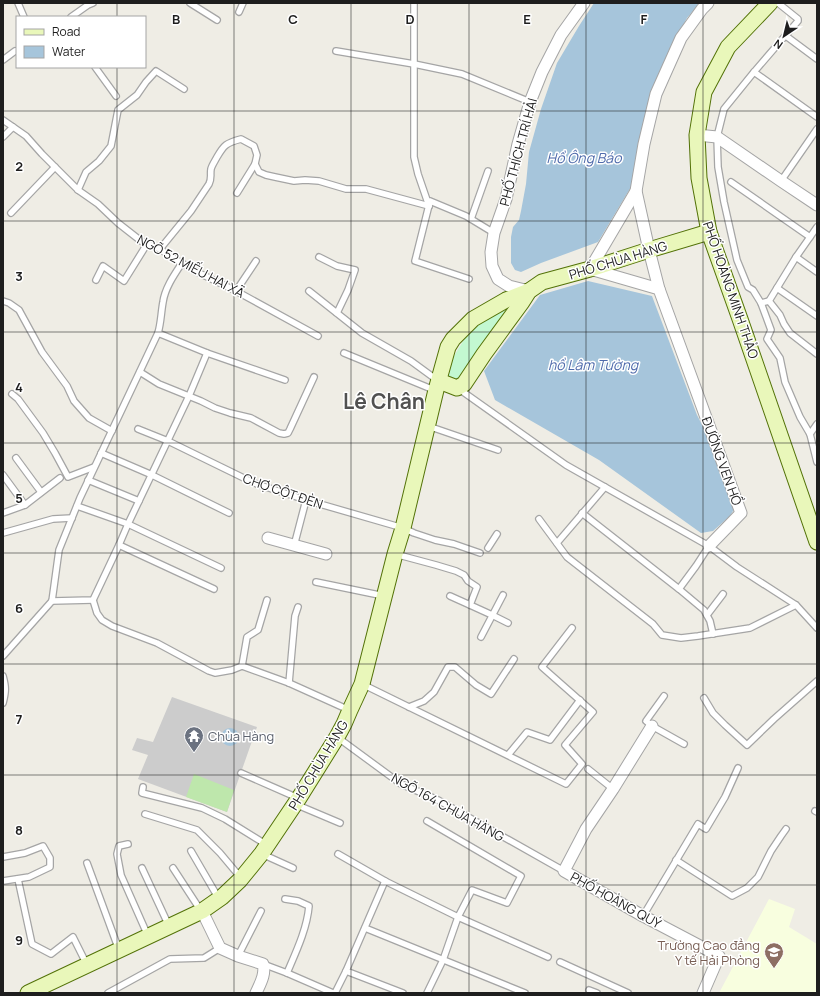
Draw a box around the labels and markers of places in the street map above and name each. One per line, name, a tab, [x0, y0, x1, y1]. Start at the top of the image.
temple icon: Chùa Hàng	[183, 725, 205, 753]
place label: Chùa Hàng	[208, 727, 274, 745]
place label: Trường Cao đẳng Y tế Hải Phòng	[657, 936, 760, 969]
school or university icon: Trường Cao đẳng Y tế Hải Phòng	[763, 941, 785, 969]

